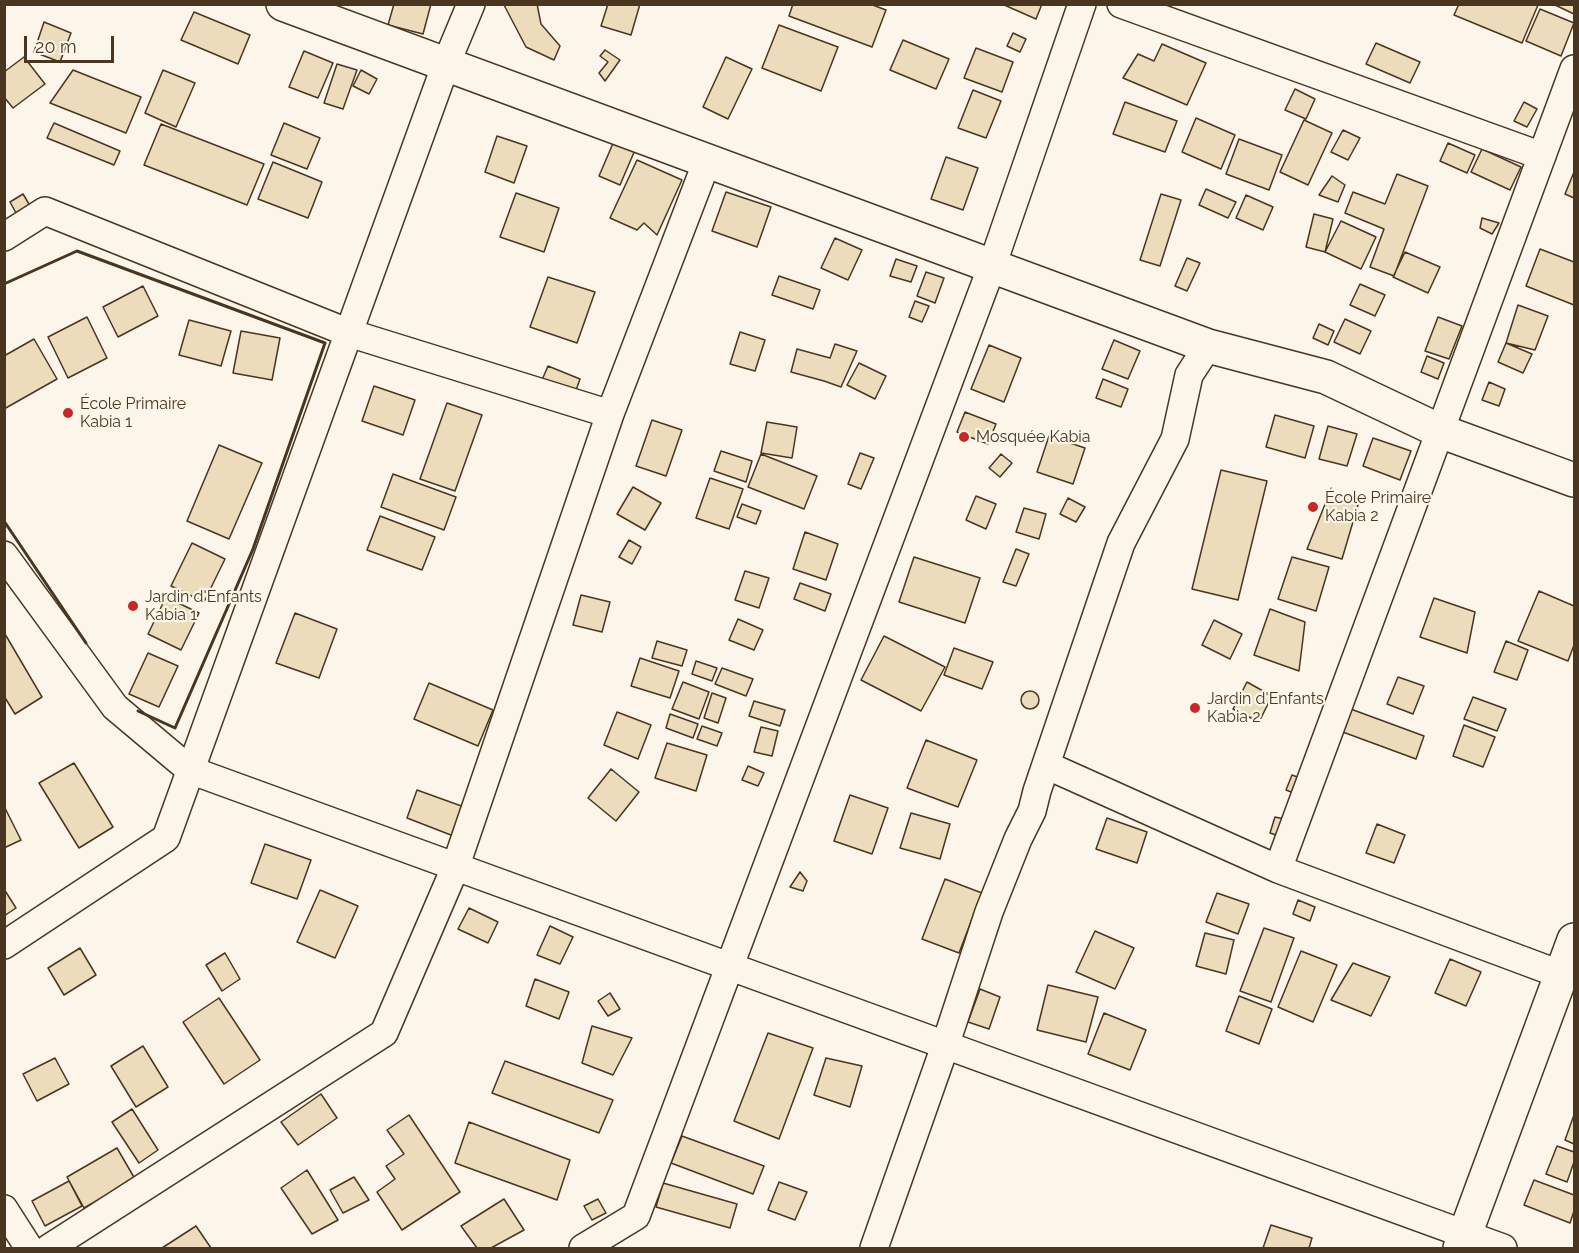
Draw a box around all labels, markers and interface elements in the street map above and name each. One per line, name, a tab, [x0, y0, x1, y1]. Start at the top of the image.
scale bar	[27, 24, 117, 62]
text: 20 m	[35, 36, 77, 57]
place label: École Primaire Kabia 1	[80, 394, 186, 432]
marker: École Primaire Kabia 1	[61, 406, 75, 420]
place label: Mosquée Kabia	[976, 427, 1090, 447]
marker: Mosquée Kabia	[957, 430, 971, 444]
place label: École Primaire Kabia 2	[1325, 488, 1431, 526]
marker: École Primaire Kabia 2	[1306, 500, 1320, 514]
place label: Jardin d'Enfants Kabia 1	[145, 587, 262, 625]
marker: Jardin d'Enfants Kabia 1	[126, 599, 140, 613]
place label: Jardin d'Enfants Kabia 2	[1207, 689, 1324, 727]
marker: Jardin d'Enfants Kabia 2	[1188, 701, 1202, 715]

